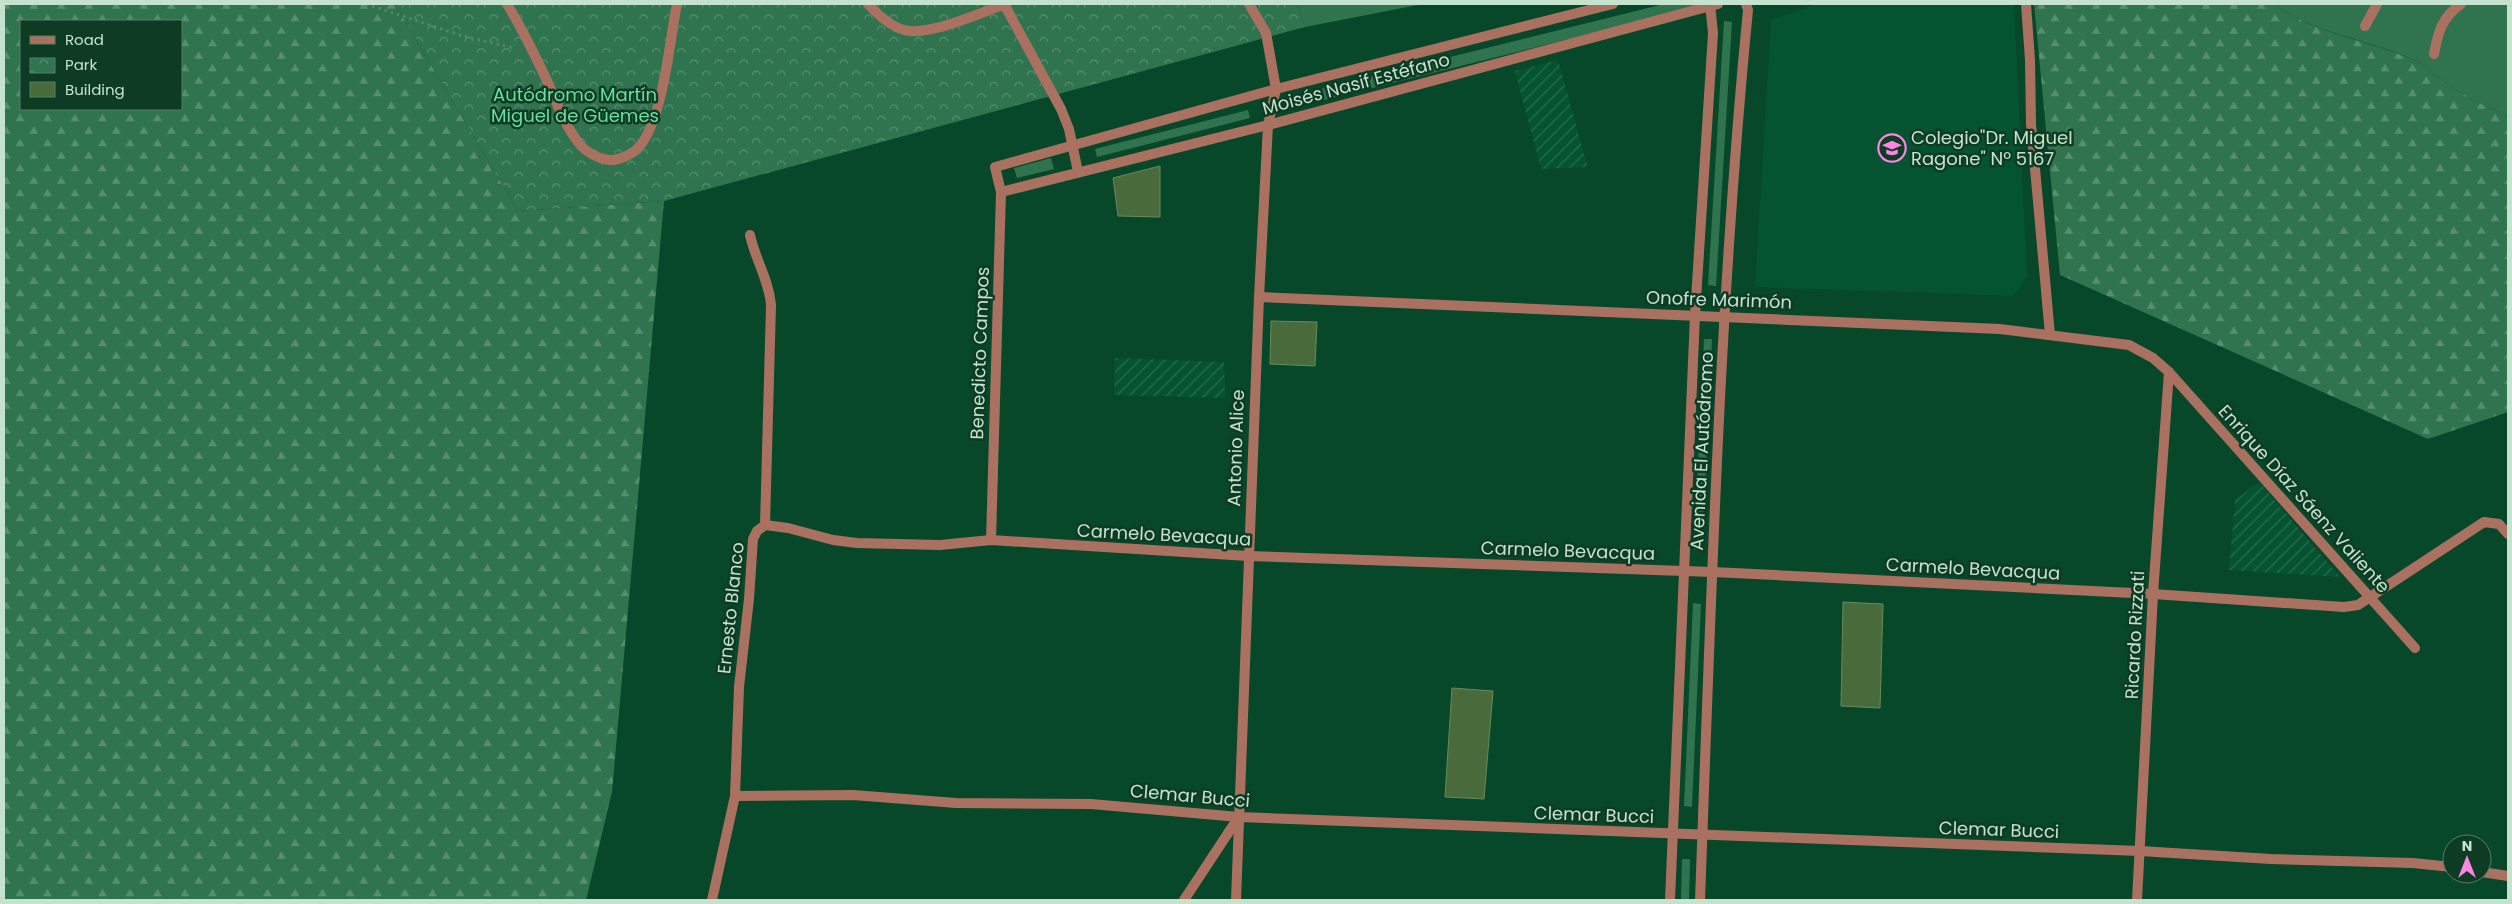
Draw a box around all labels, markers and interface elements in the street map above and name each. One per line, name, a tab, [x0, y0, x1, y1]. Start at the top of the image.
legend	[20, 20, 182, 110]
text: Road	[65, 29, 104, 50]
street label: Moisés Nasif Estéfano	[1259, 46, 1452, 121]
text: Park	[65, 54, 97, 75]
text: Building	[65, 79, 125, 100]
park label: Autódromo Martín Miguel de Güemes	[491, 82, 659, 128]
place label: Colegio"Dr. Miguel Ragone" Nº 5167	[1911, 125, 2073, 171]
school or university icon: Colegio"Dr. Miguel Ragone" Nº 5167	[1877, 133, 1907, 163]
street label: Benedicto Campos	[964, 266, 995, 440]
street label: Onofre Marimón	[1646, 284, 1793, 315]
street label: Avenida El Autódromo	[1684, 351, 1719, 551]
street label: Antonio Alice	[1221, 389, 1250, 507]
street label: Enrique Díaz Sáenz Valiente	[2213, 399, 2396, 598]
street label: Carmelo Bevacqua	[1076, 517, 1252, 552]
street label: Carmelo Bevacqua	[1480, 535, 1656, 566]
street label: Ernesto Blanco	[711, 541, 750, 675]
street label: Carmelo Bevacqua	[1885, 551, 2061, 586]
street label: Ricardo Rizzati	[2119, 570, 2150, 700]
street label: Clemar Bucci	[1129, 778, 1251, 813]
street label: Clemar Bucci	[1533, 800, 1655, 829]
street label: Clemar Bucci	[1938, 815, 2060, 844]
north arrow	[2442, 834, 2492, 884]
text: N	[2462, 836, 2472, 856]

